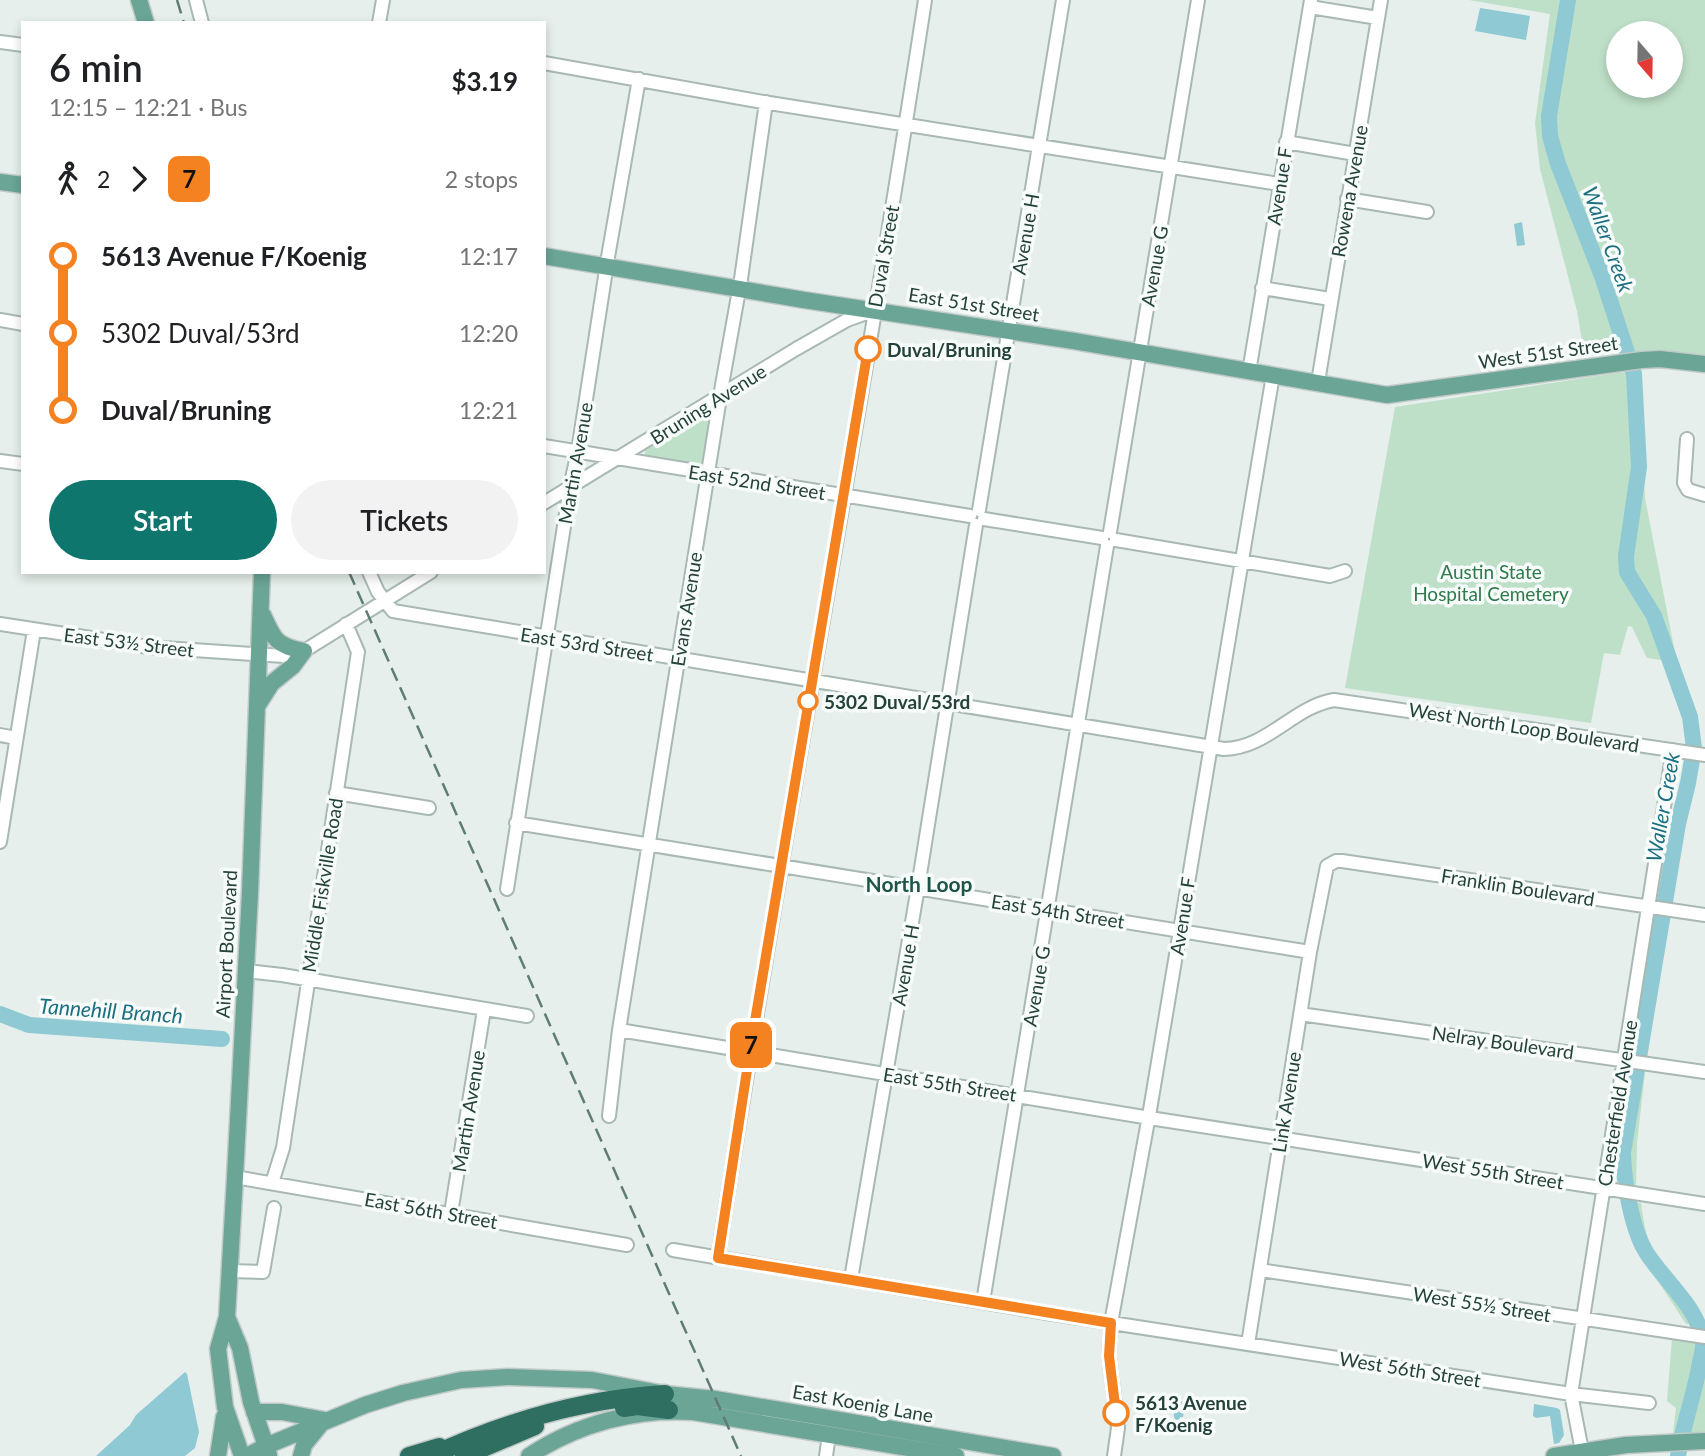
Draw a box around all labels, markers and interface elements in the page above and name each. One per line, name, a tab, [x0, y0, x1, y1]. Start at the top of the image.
north arrow	[1606, 21, 1684, 98]
map controls	[1606, 21, 1683, 98]
text: 6 min	[49, 44, 143, 90]
text: $3.19	[452, 65, 518, 97]
text: 12:15 – 12:21 · Bus	[49, 93, 248, 121]
street label: Rowena Avenue	[1326, 123, 1372, 259]
street label: Avenue F	[1262, 145, 1297, 227]
icon: walk	[49, 160, 87, 198]
icon: forward	[120, 160, 158, 198]
text: 7	[182, 164, 196, 193]
text: 2	[97, 165, 110, 193]
text: 2 stops	[445, 165, 518, 193]
water label: Waller Creek	[1578, 183, 1640, 296]
street label: Avenue H	[1007, 191, 1043, 277]
street label: Duval Street	[863, 203, 903, 309]
street label: Avenue G	[1136, 224, 1172, 308]
text: 5613 Avenue F/Koenig	[101, 240, 367, 272]
text: 12:17	[459, 242, 518, 270]
street label: East 51st Street	[907, 282, 1041, 326]
text: 5302 Duval/53rd	[101, 317, 300, 349]
text: 12:20	[459, 319, 518, 347]
street label: West 51st Street	[1477, 331, 1619, 373]
marker: Duval/Bruning	[855, 336, 881, 362]
place label: Duval/Bruning	[887, 338, 1011, 361]
street label: Bruning Avenue	[646, 359, 770, 449]
text: Duval/Bruning	[101, 394, 271, 426]
text: 12:21	[459, 396, 518, 424]
street label: Martin Avenue	[553, 400, 597, 526]
street label: East 52nd Street	[687, 460, 827, 504]
button: Start	[49, 480, 277, 560]
button: Tickets	[291, 480, 518, 560]
street label: Evans Avenue	[666, 550, 706, 668]
park label: Austin State Hospital Cemetery	[1413, 560, 1569, 605]
street label: East 53rd Street	[519, 622, 655, 666]
street label: East 53½ Street	[63, 623, 196, 661]
place label: 5302 Duval/53rd	[824, 690, 970, 713]
marker: 5302 Duval/53rd	[798, 691, 818, 711]
street label: West North Loop Boulevard	[1407, 697, 1641, 757]
water label: Waller Creek	[1640, 749, 1684, 864]
street label: Middle Fiskville Road	[297, 796, 347, 974]
street label: Franklin Boulevard	[1440, 864, 1596, 910]
street label: Airport Boulevard	[211, 869, 241, 1019]
district label: North Loop	[866, 871, 973, 896]
street label: Avenue F	[1165, 875, 1200, 957]
street label: East 54th Street	[990, 889, 1126, 933]
street label: Avenue H	[887, 922, 923, 1008]
street label: Avenue G	[1018, 944, 1054, 1028]
water label: Tannehill Branch	[38, 993, 184, 1027]
street label: Chesterfield Avenue	[1592, 1018, 1642, 1188]
street label: Nelray Boulevard	[1431, 1021, 1575, 1063]
line badge: 7	[728, 1022, 774, 1068]
text: 7	[744, 1030, 758, 1059]
street label: Martin Avenue	[447, 1048, 489, 1174]
street label: Link Avenue	[1267, 1050, 1305, 1154]
street label: East 55th Street	[882, 1062, 1018, 1106]
street label: West 55th Street	[1421, 1148, 1566, 1194]
street label: East 56th Street	[363, 1187, 499, 1233]
street label: West 55½ Street	[1411, 1282, 1553, 1326]
street label: West 56th Street	[1338, 1346, 1483, 1392]
street label: East Koenig Lane	[791, 1379, 935, 1427]
place label: 5613 Avenue F/Koenig	[1135, 1391, 1247, 1436]
marker: 5613 Avenue F/Koenig	[1103, 1400, 1129, 1426]

